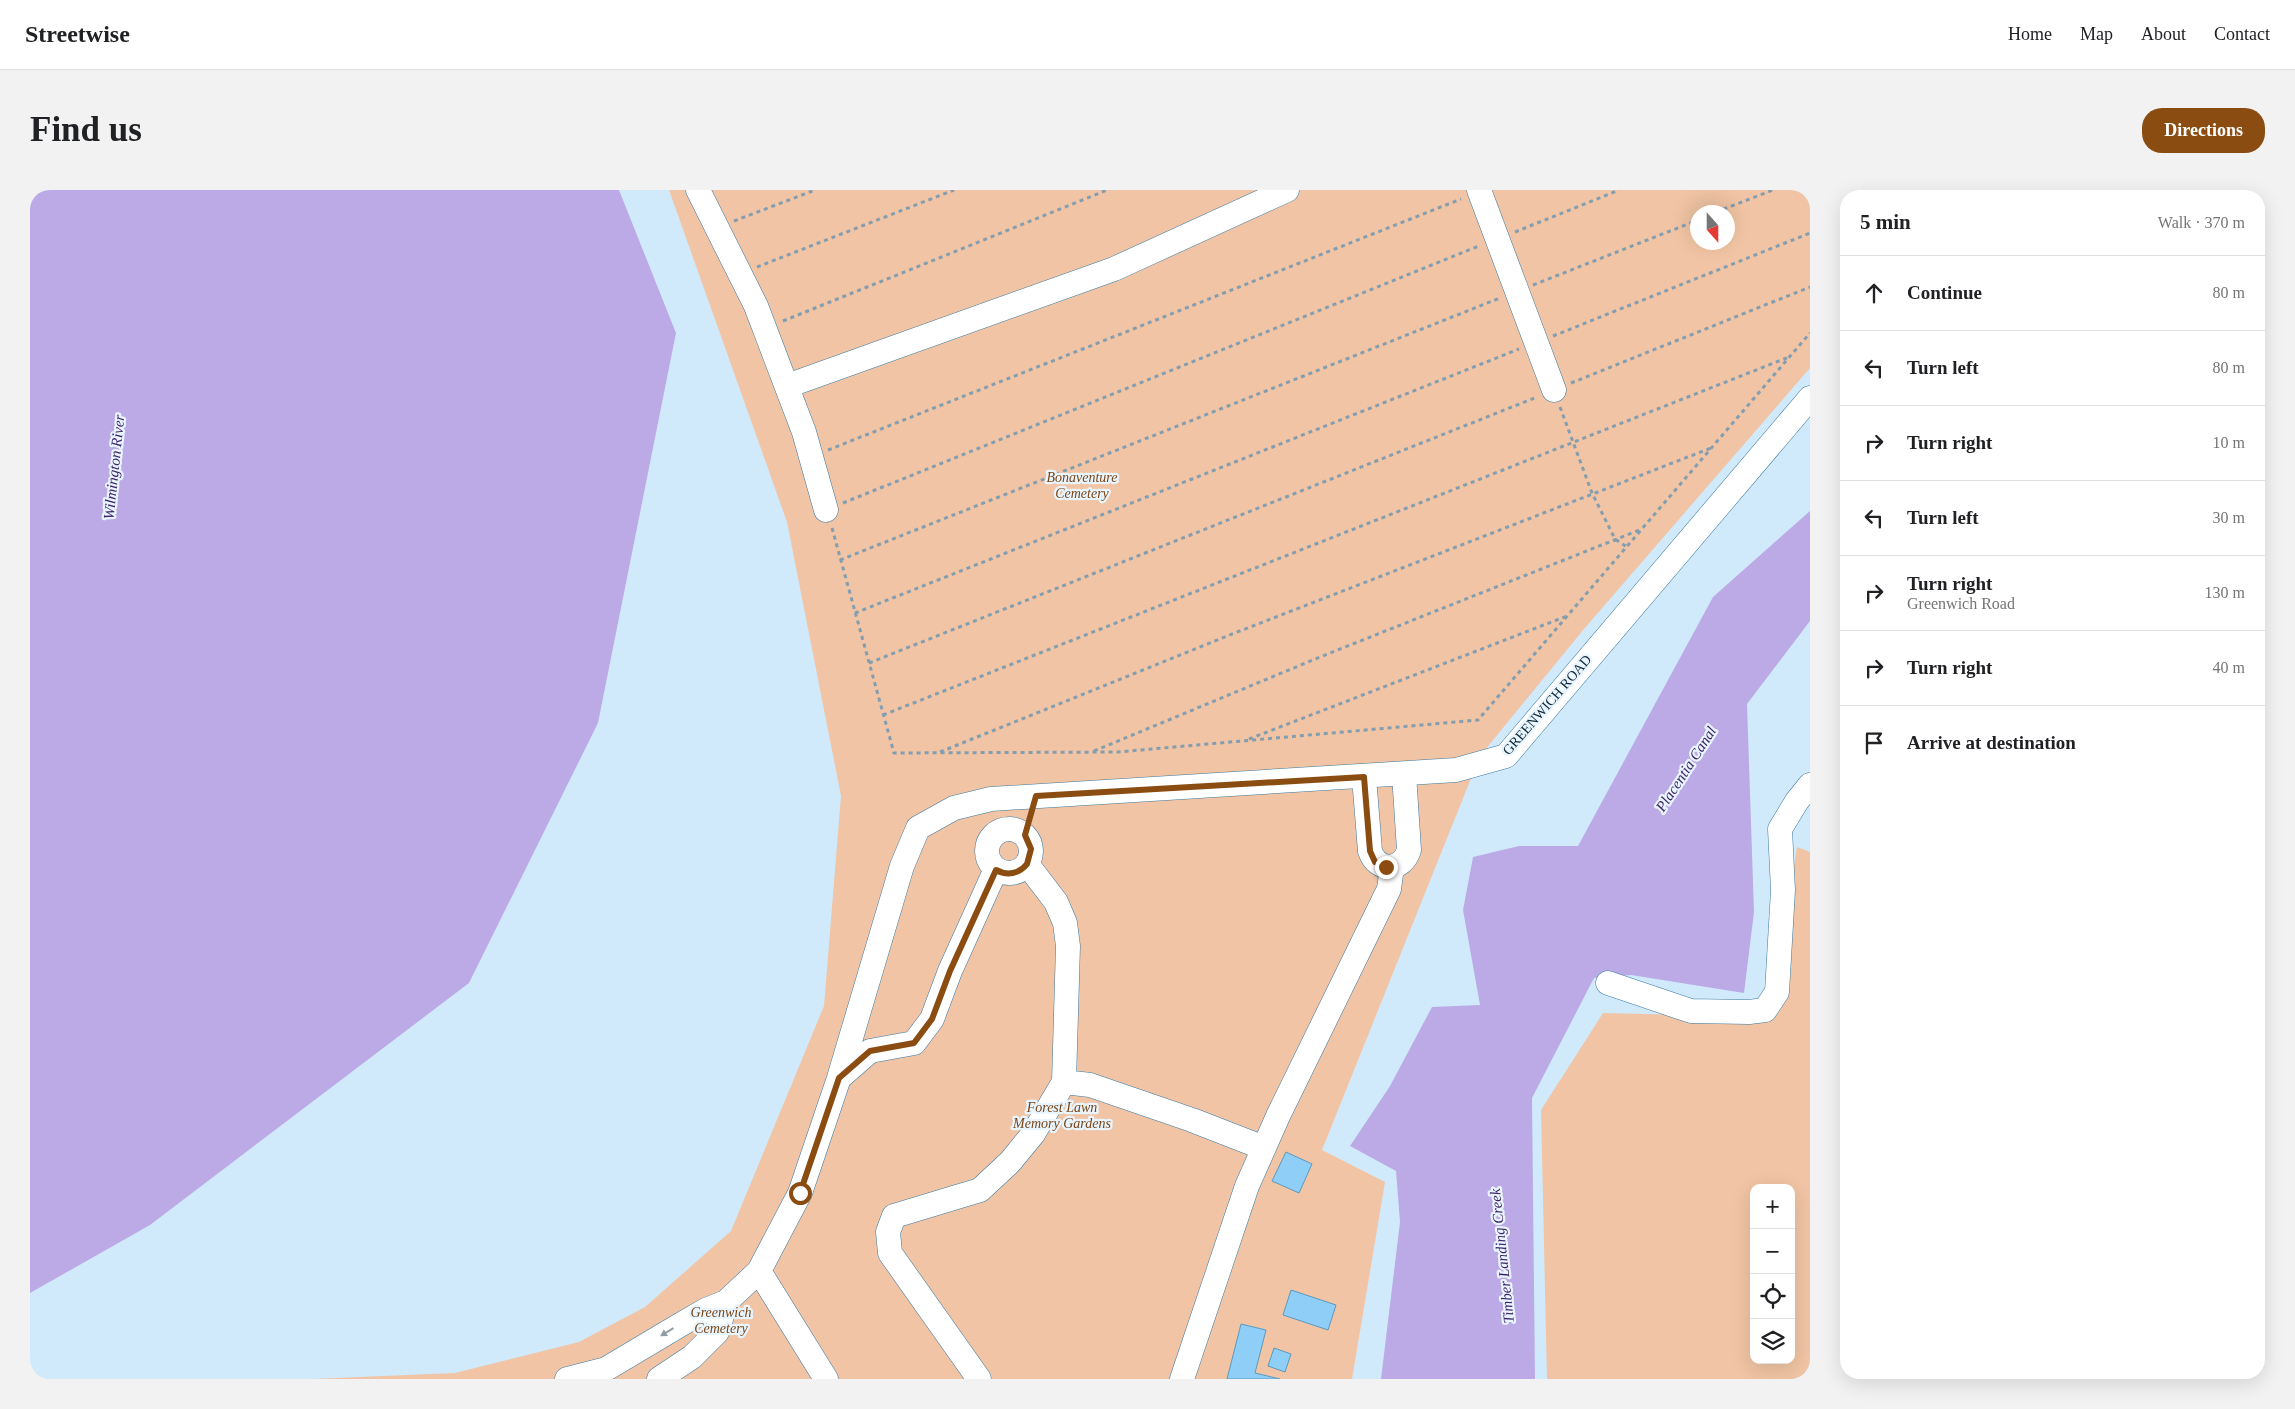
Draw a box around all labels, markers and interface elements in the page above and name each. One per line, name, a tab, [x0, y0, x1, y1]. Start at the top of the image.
text: Streetwise	[25, 21, 130, 47]
text: Home	[2008, 24, 2052, 44]
text: Map	[2080, 24, 2113, 44]
text: About	[2141, 24, 2186, 44]
text: Contact	[2214, 24, 2270, 44]
button: Directions	[2142, 108, 2265, 153]
text: Find us	[30, 110, 142, 149]
north arrow	[1690, 205, 1735, 250]
text: 5 min	[1860, 210, 1911, 234]
text: Walk · 370 m	[2158, 214, 2245, 231]
icon: ahead	[1860, 279, 1888, 307]
text: Continue	[1907, 282, 1982, 303]
text: 80 m	[2213, 284, 2245, 301]
icon: left	[1860, 354, 1888, 382]
text: Turn left	[1907, 357, 1979, 378]
text: 80 m	[2213, 359, 2245, 376]
water label: Wilmington River	[101, 414, 127, 520]
icon: right	[1860, 429, 1888, 457]
text: Turn right	[1907, 432, 1992, 453]
text: 10 m	[2213, 434, 2245, 451]
park label: Bonaventure Cemetery	[1046, 470, 1118, 501]
icon: left	[1860, 504, 1888, 532]
text: Turn left	[1907, 507, 1979, 528]
text: 30 m	[2213, 509, 2245, 526]
text: Turn right	[1907, 573, 1992, 594]
icon: right	[1860, 579, 1888, 607]
text: 130 m	[2205, 584, 2245, 601]
text: Greenwich Road	[1907, 595, 2015, 612]
street label: GREENWICH ROAD	[1500, 652, 1594, 758]
icon: right	[1860, 654, 1888, 682]
text: Turn right	[1907, 657, 1992, 678]
text: 40 m	[2213, 659, 2245, 676]
water label: Placentia Canal	[1652, 724, 1719, 815]
icon: arrive	[1860, 729, 1888, 757]
text: Arrive at destination	[1907, 732, 2076, 753]
route end	[1375, 856, 1398, 879]
park label: Forest Lawn Memory Gardens	[1012, 1100, 1111, 1131]
route start	[789, 1182, 812, 1205]
map controls	[1750, 1184, 1795, 1364]
button: +	[1750, 1184, 1795, 1229]
water label: Timber Landing Creek	[1487, 1188, 1517, 1324]
button: −	[1750, 1229, 1795, 1274]
button: locate	[1750, 1274, 1795, 1319]
park label: Greenwich Cemetery	[691, 1305, 751, 1336]
button: layers	[1750, 1319, 1795, 1364]
one-way arrow	[661, 1328, 674, 1337]

